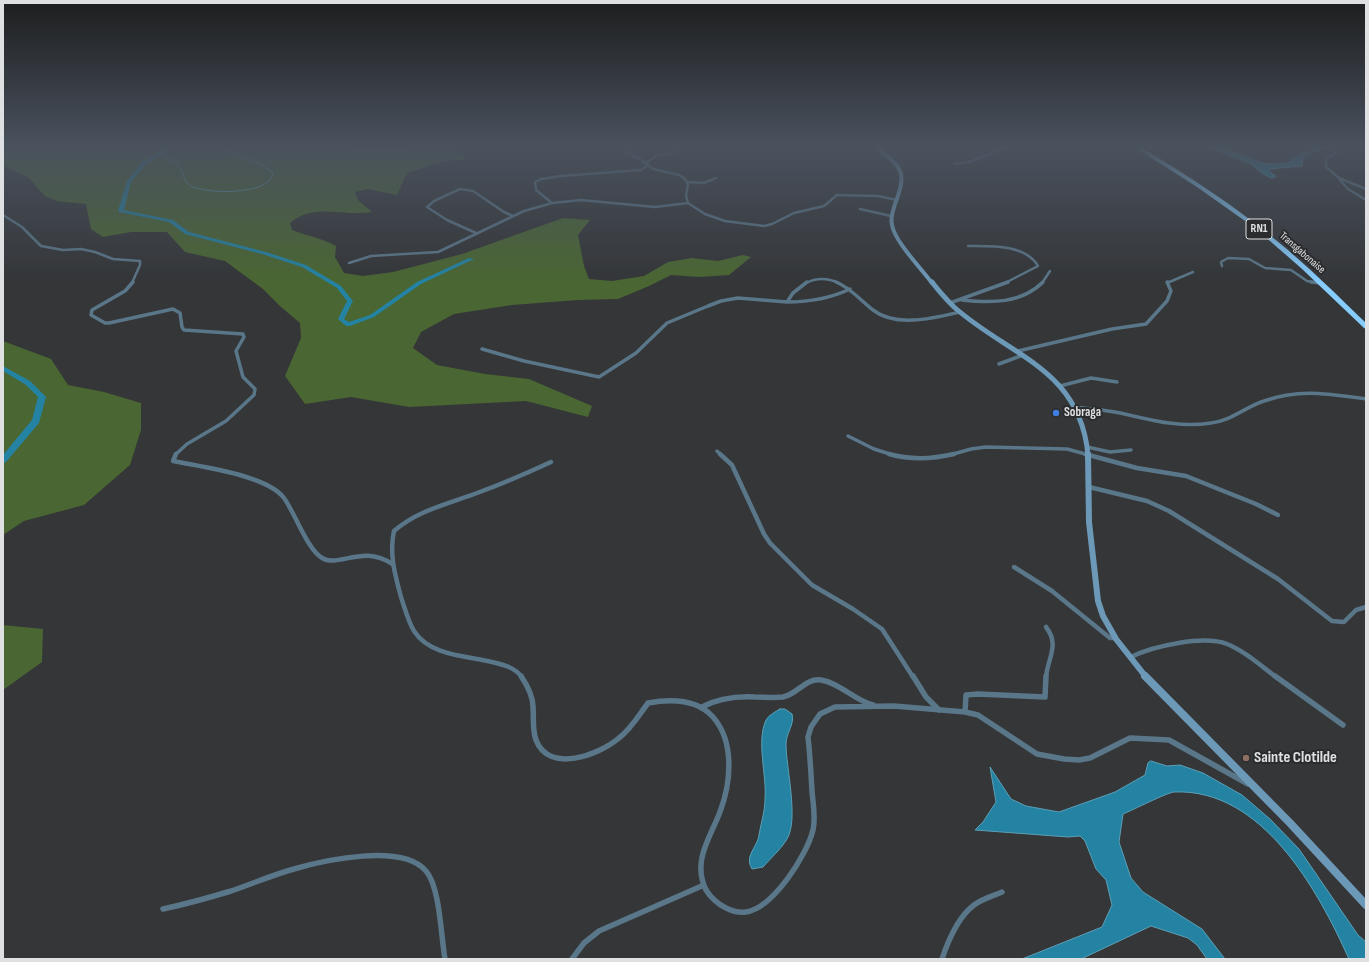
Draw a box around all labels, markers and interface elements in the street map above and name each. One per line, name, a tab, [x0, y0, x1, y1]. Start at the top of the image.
road number: RN1	[1246, 219, 1272, 239]
street label: Transgabonaise	[1276, 230, 1328, 276]
place label: Sobraga	[1064, 405, 1101, 421]
marker: Sobraga	[1051, 408, 1061, 418]
place label: Sainte Clotilde	[1254, 748, 1337, 768]
marker: Sainte Clotilde	[1241, 753, 1251, 763]

